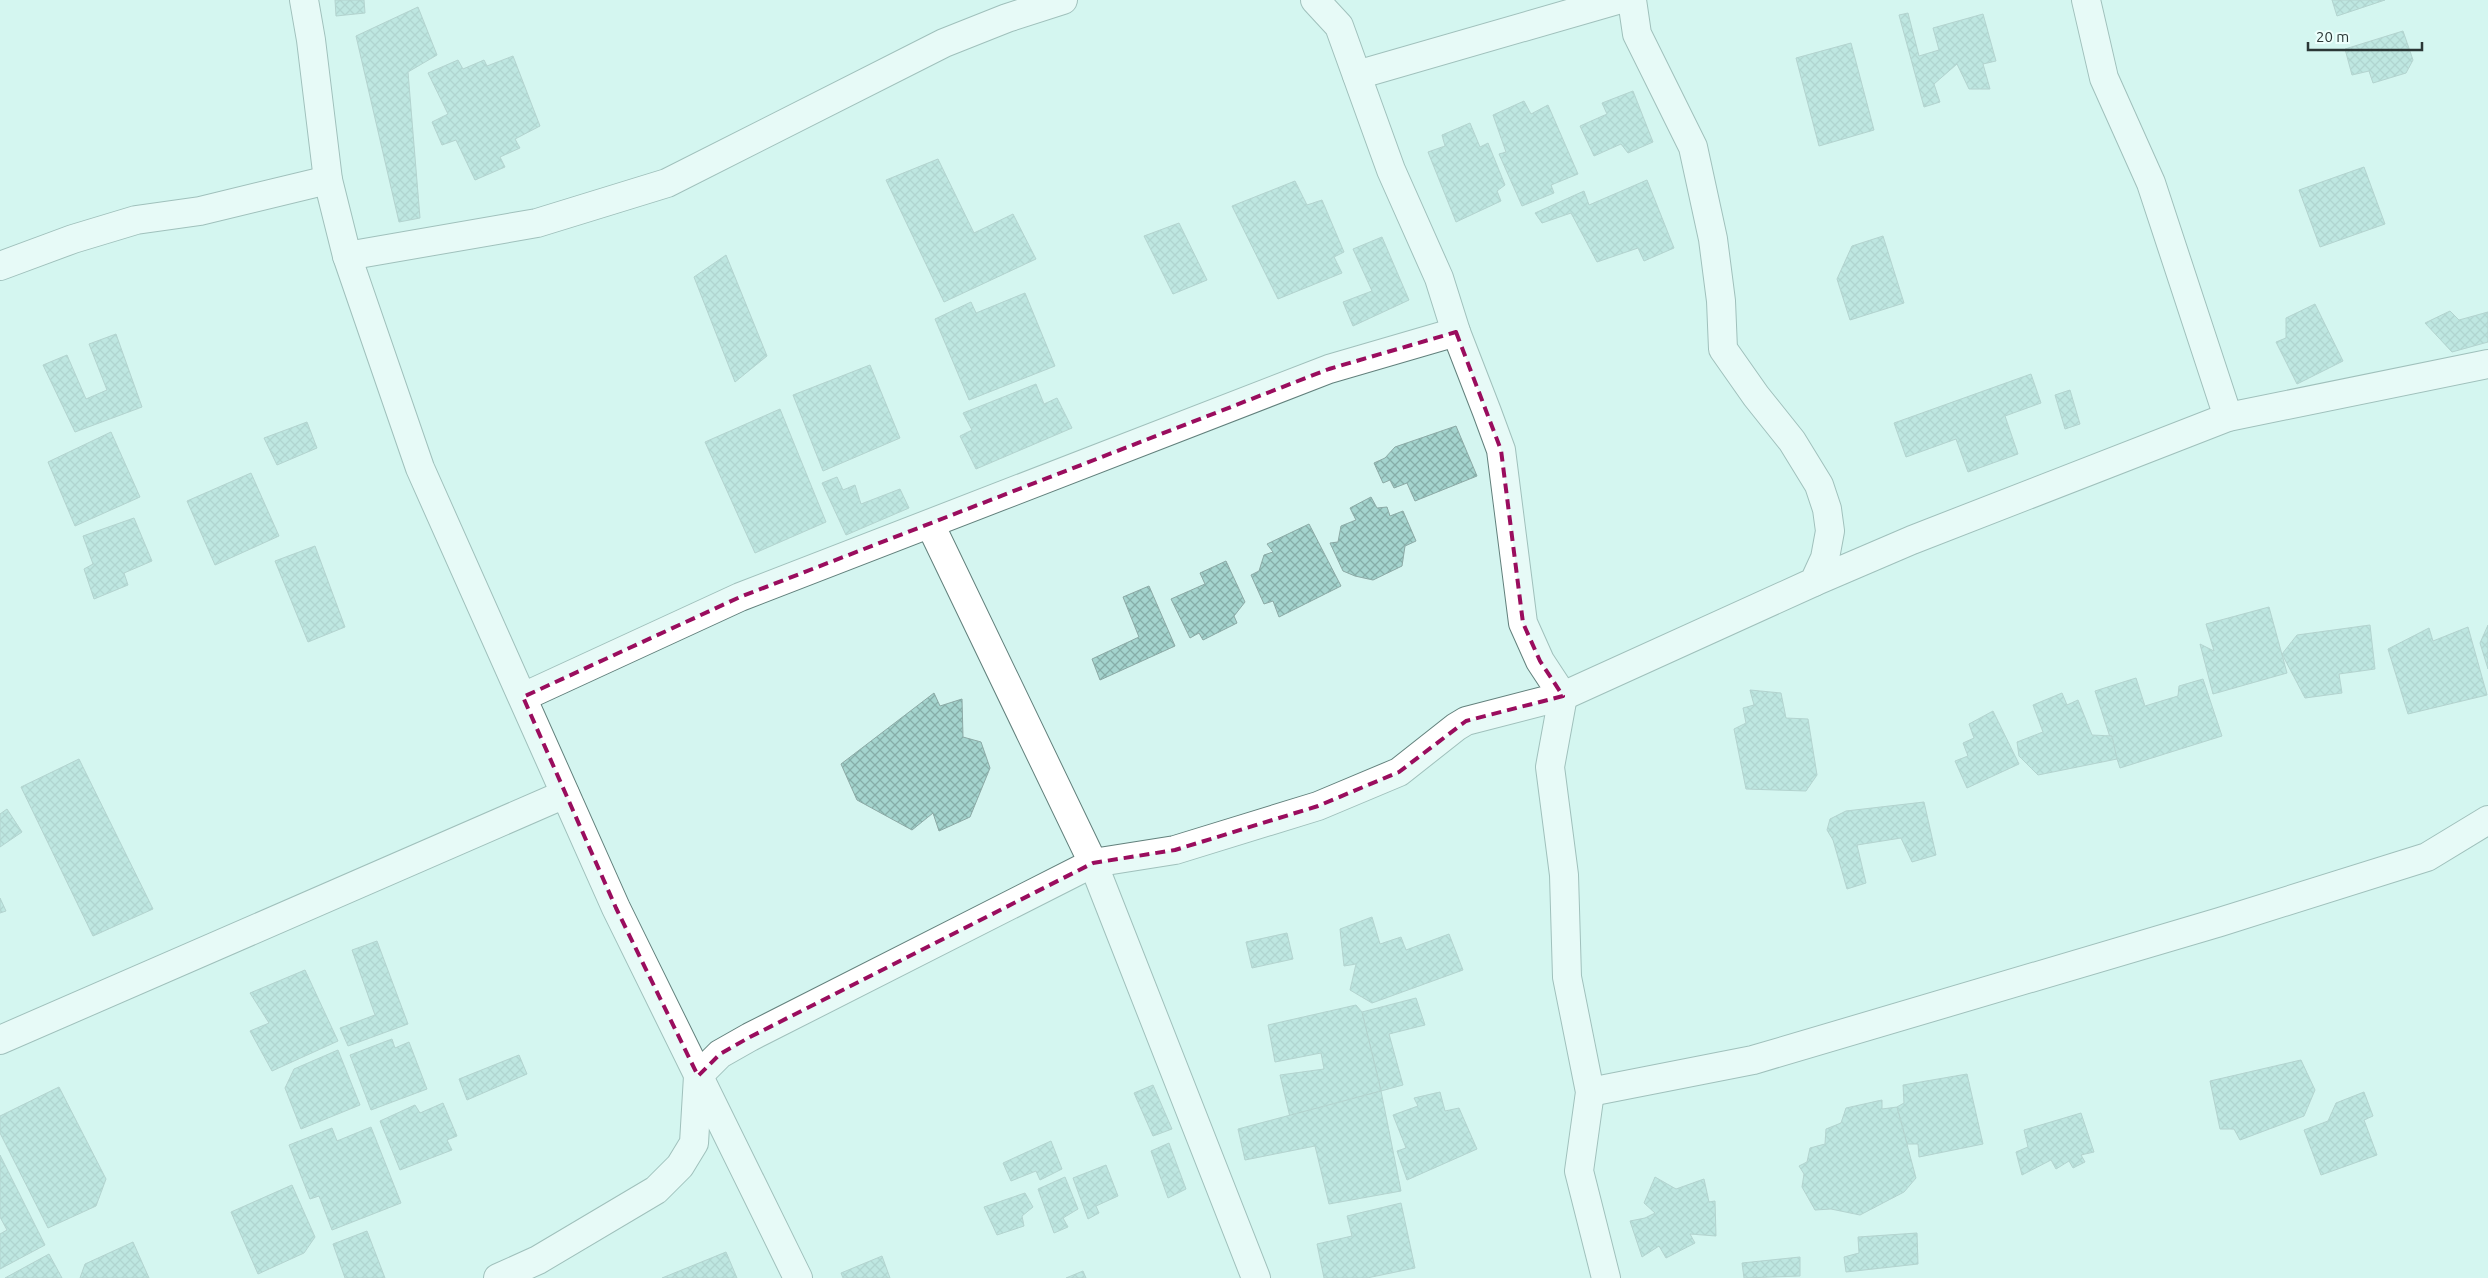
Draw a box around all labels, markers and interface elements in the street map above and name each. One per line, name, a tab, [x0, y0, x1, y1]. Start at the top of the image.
scale bar	[2308, 20, 2422, 52]
text: 20 m	[2316, 28, 2349, 45]

